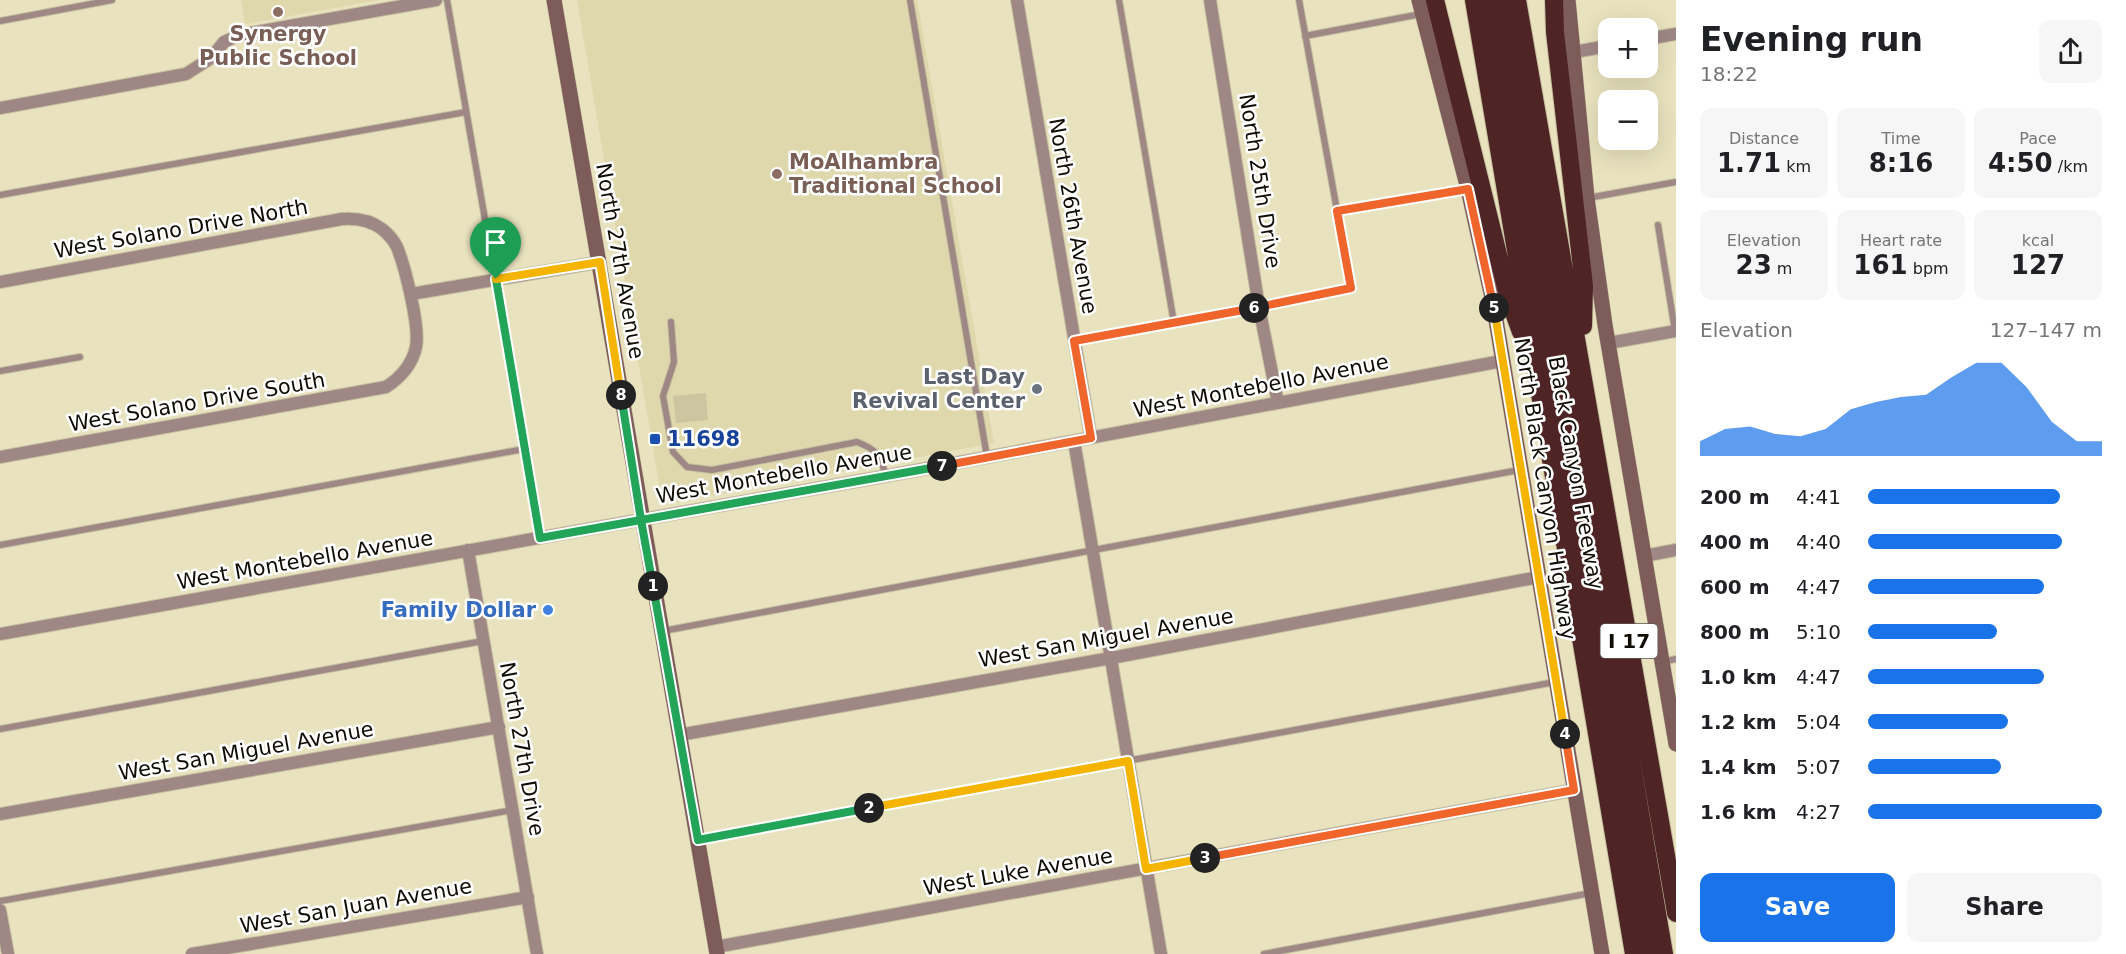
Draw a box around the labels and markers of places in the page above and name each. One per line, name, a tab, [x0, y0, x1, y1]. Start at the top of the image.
marker: Synergy Public School	[271, 5, 285, 19]
place label: Synergy Public School	[199, 22, 357, 70]
place label: MoAlhambra Traditional School	[789, 150, 1002, 198]
marker: MoAlhambra Traditional School	[770, 167, 784, 181]
pin	[470, 217, 521, 279]
pin: 6	[1239, 293, 1269, 323]
pin: 5	[1479, 293, 1509, 323]
place label: Last Day Revival Center	[852, 365, 1026, 413]
pin: 8	[606, 380, 636, 410]
marker: Last Day Revival Center	[1030, 382, 1044, 396]
place label: 11698	[667, 427, 740, 451]
marker: 11698	[648, 432, 662, 446]
pin: 7	[927, 451, 957, 481]
pin: 1	[638, 571, 668, 601]
place label: Family Dollar	[381, 598, 537, 622]
marker: Family Dollar	[541, 603, 555, 617]
pin: 4	[1550, 719, 1580, 749]
pin: 2	[854, 793, 884, 823]
pin: 3	[1190, 843, 1220, 873]

